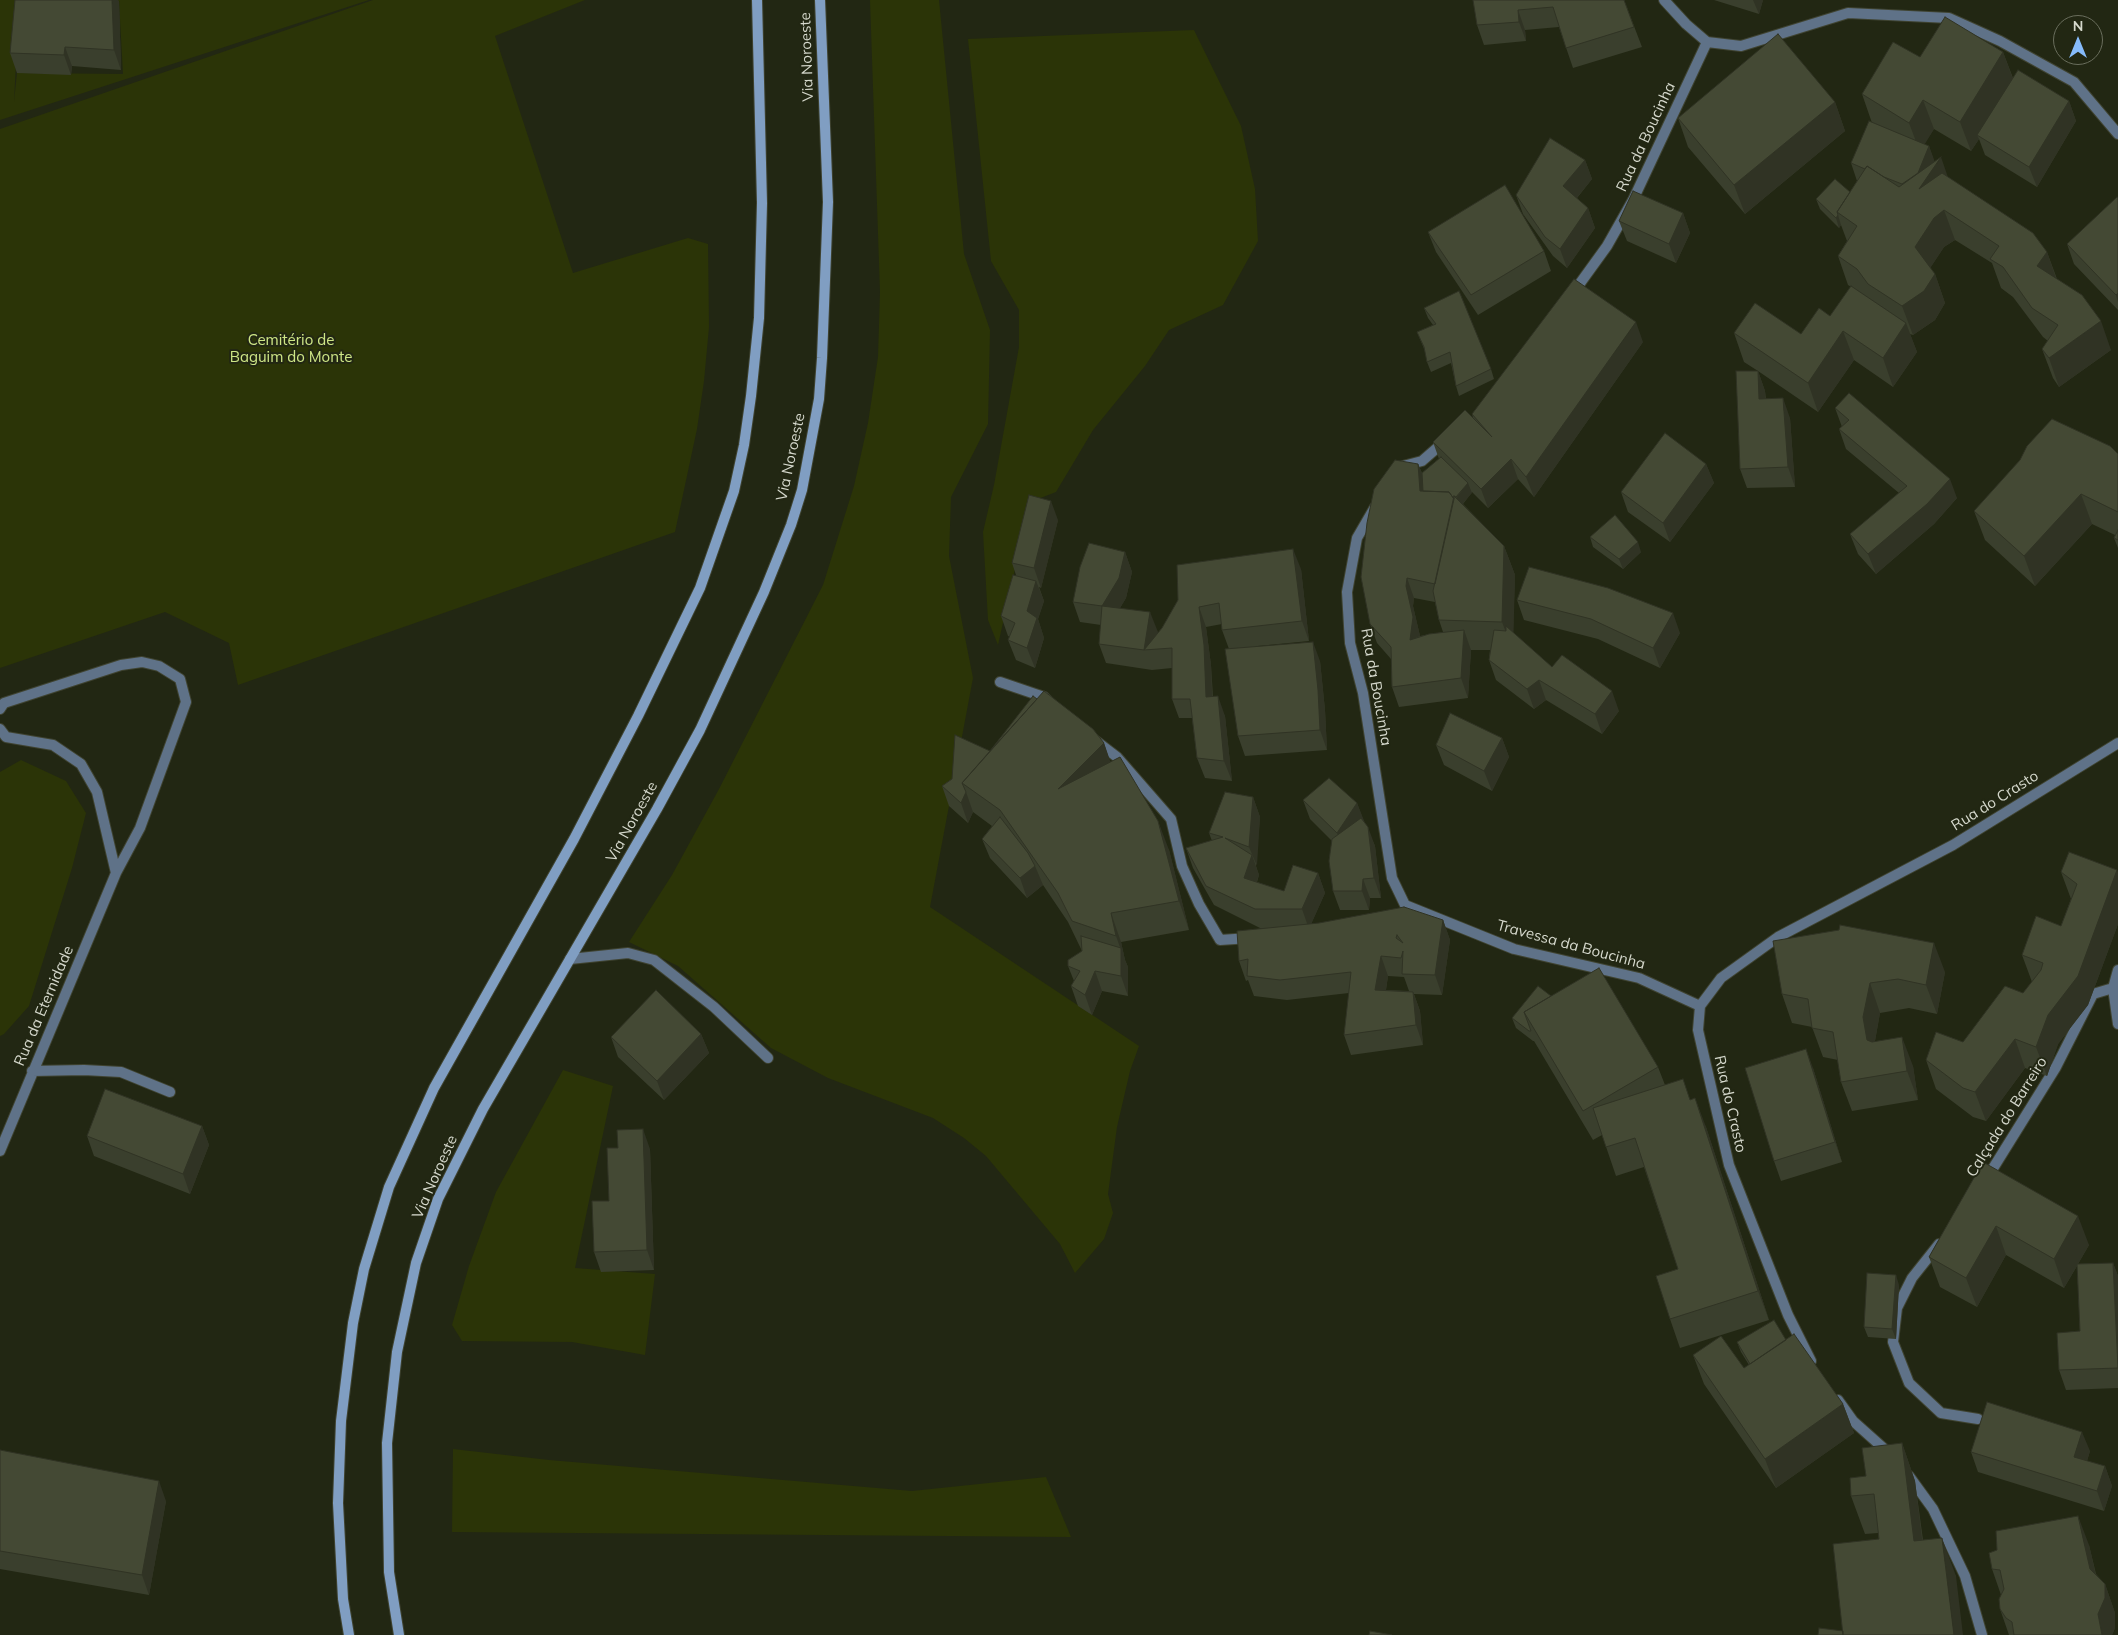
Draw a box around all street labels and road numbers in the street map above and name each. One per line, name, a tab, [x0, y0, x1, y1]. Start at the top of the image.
street label: Via Noroeste	[796, 12, 818, 102]
street label: Rua da Boucinha	[1613, 79, 1679, 195]
street label: Via Noroeste	[773, 411, 809, 503]
street label: Rua da Boucinha	[1357, 627, 1395, 747]
street label: Rua do Crasto	[1948, 767, 2042, 835]
street label: Via Noroeste	[602, 778, 662, 866]
street label: Travessa da Boucinha	[1495, 917, 1647, 973]
street label: Rua da Eternidade	[11, 943, 77, 1069]
street label: Rua do Crasto	[1710, 1054, 1750, 1154]
street label: Calçada do Barreiro	[1963, 1054, 2051, 1180]
street label: Via Noroeste	[409, 1132, 461, 1222]

